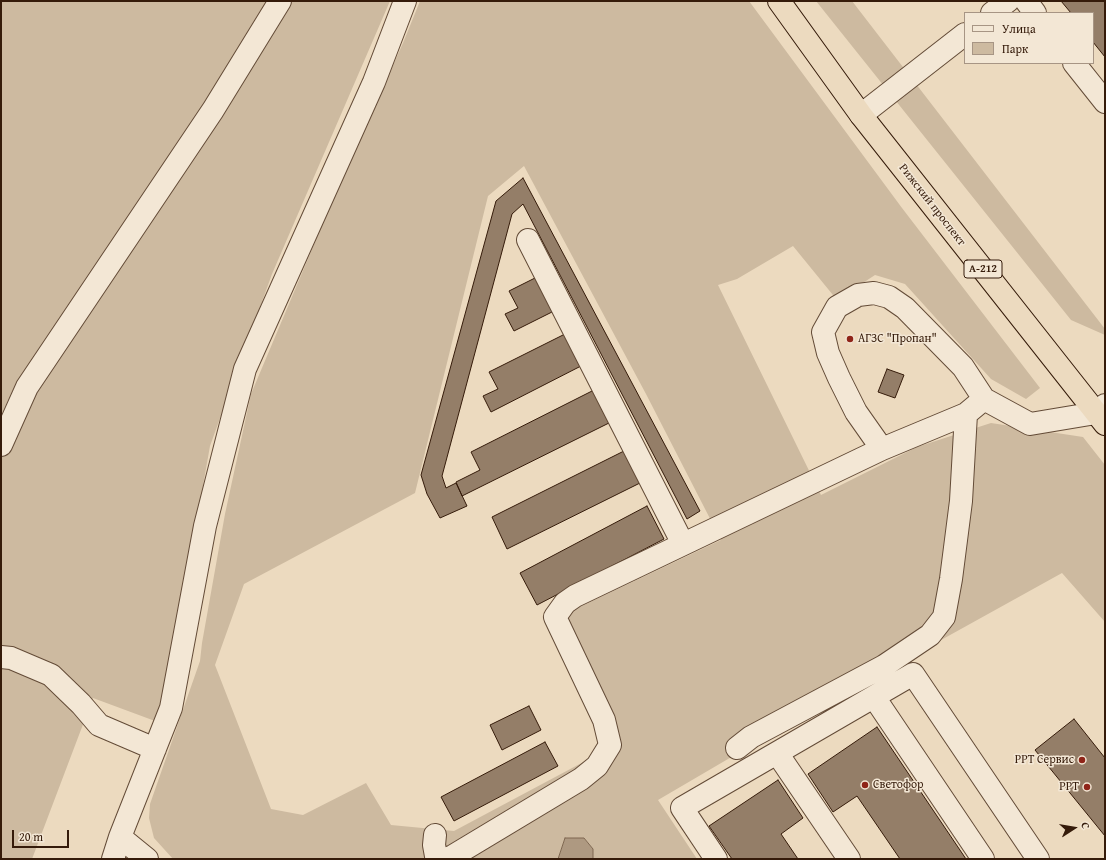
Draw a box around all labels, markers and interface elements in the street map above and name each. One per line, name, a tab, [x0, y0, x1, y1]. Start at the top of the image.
legend	[964, 12, 1094, 64]
text: Улица	[1002, 20, 1036, 37]
text: Парк	[1002, 40, 1028, 57]
street label: Рижский проспект	[896, 161, 968, 249]
road number: А-212	[964, 260, 1002, 278]
place label: АГЗС "Пропан"	[858, 332, 937, 346]
marker: АГЗС "Пропан"	[845, 334, 855, 344]
place label: РРТ Сервис	[1015, 753, 1074, 767]
marker: РРТ Сервис	[1077, 755, 1087, 765]
place label: Светофор	[873, 778, 924, 792]
marker: Светофор	[860, 780, 870, 790]
place label: РРТ	[1059, 780, 1079, 794]
marker: РРТ	[1082, 782, 1092, 792]
north arrow	[1054, 808, 1094, 848]
text: С	[1077, 821, 1094, 830]
scale bar	[14, 822, 71, 848]
text: 20 m	[19, 828, 43, 845]

